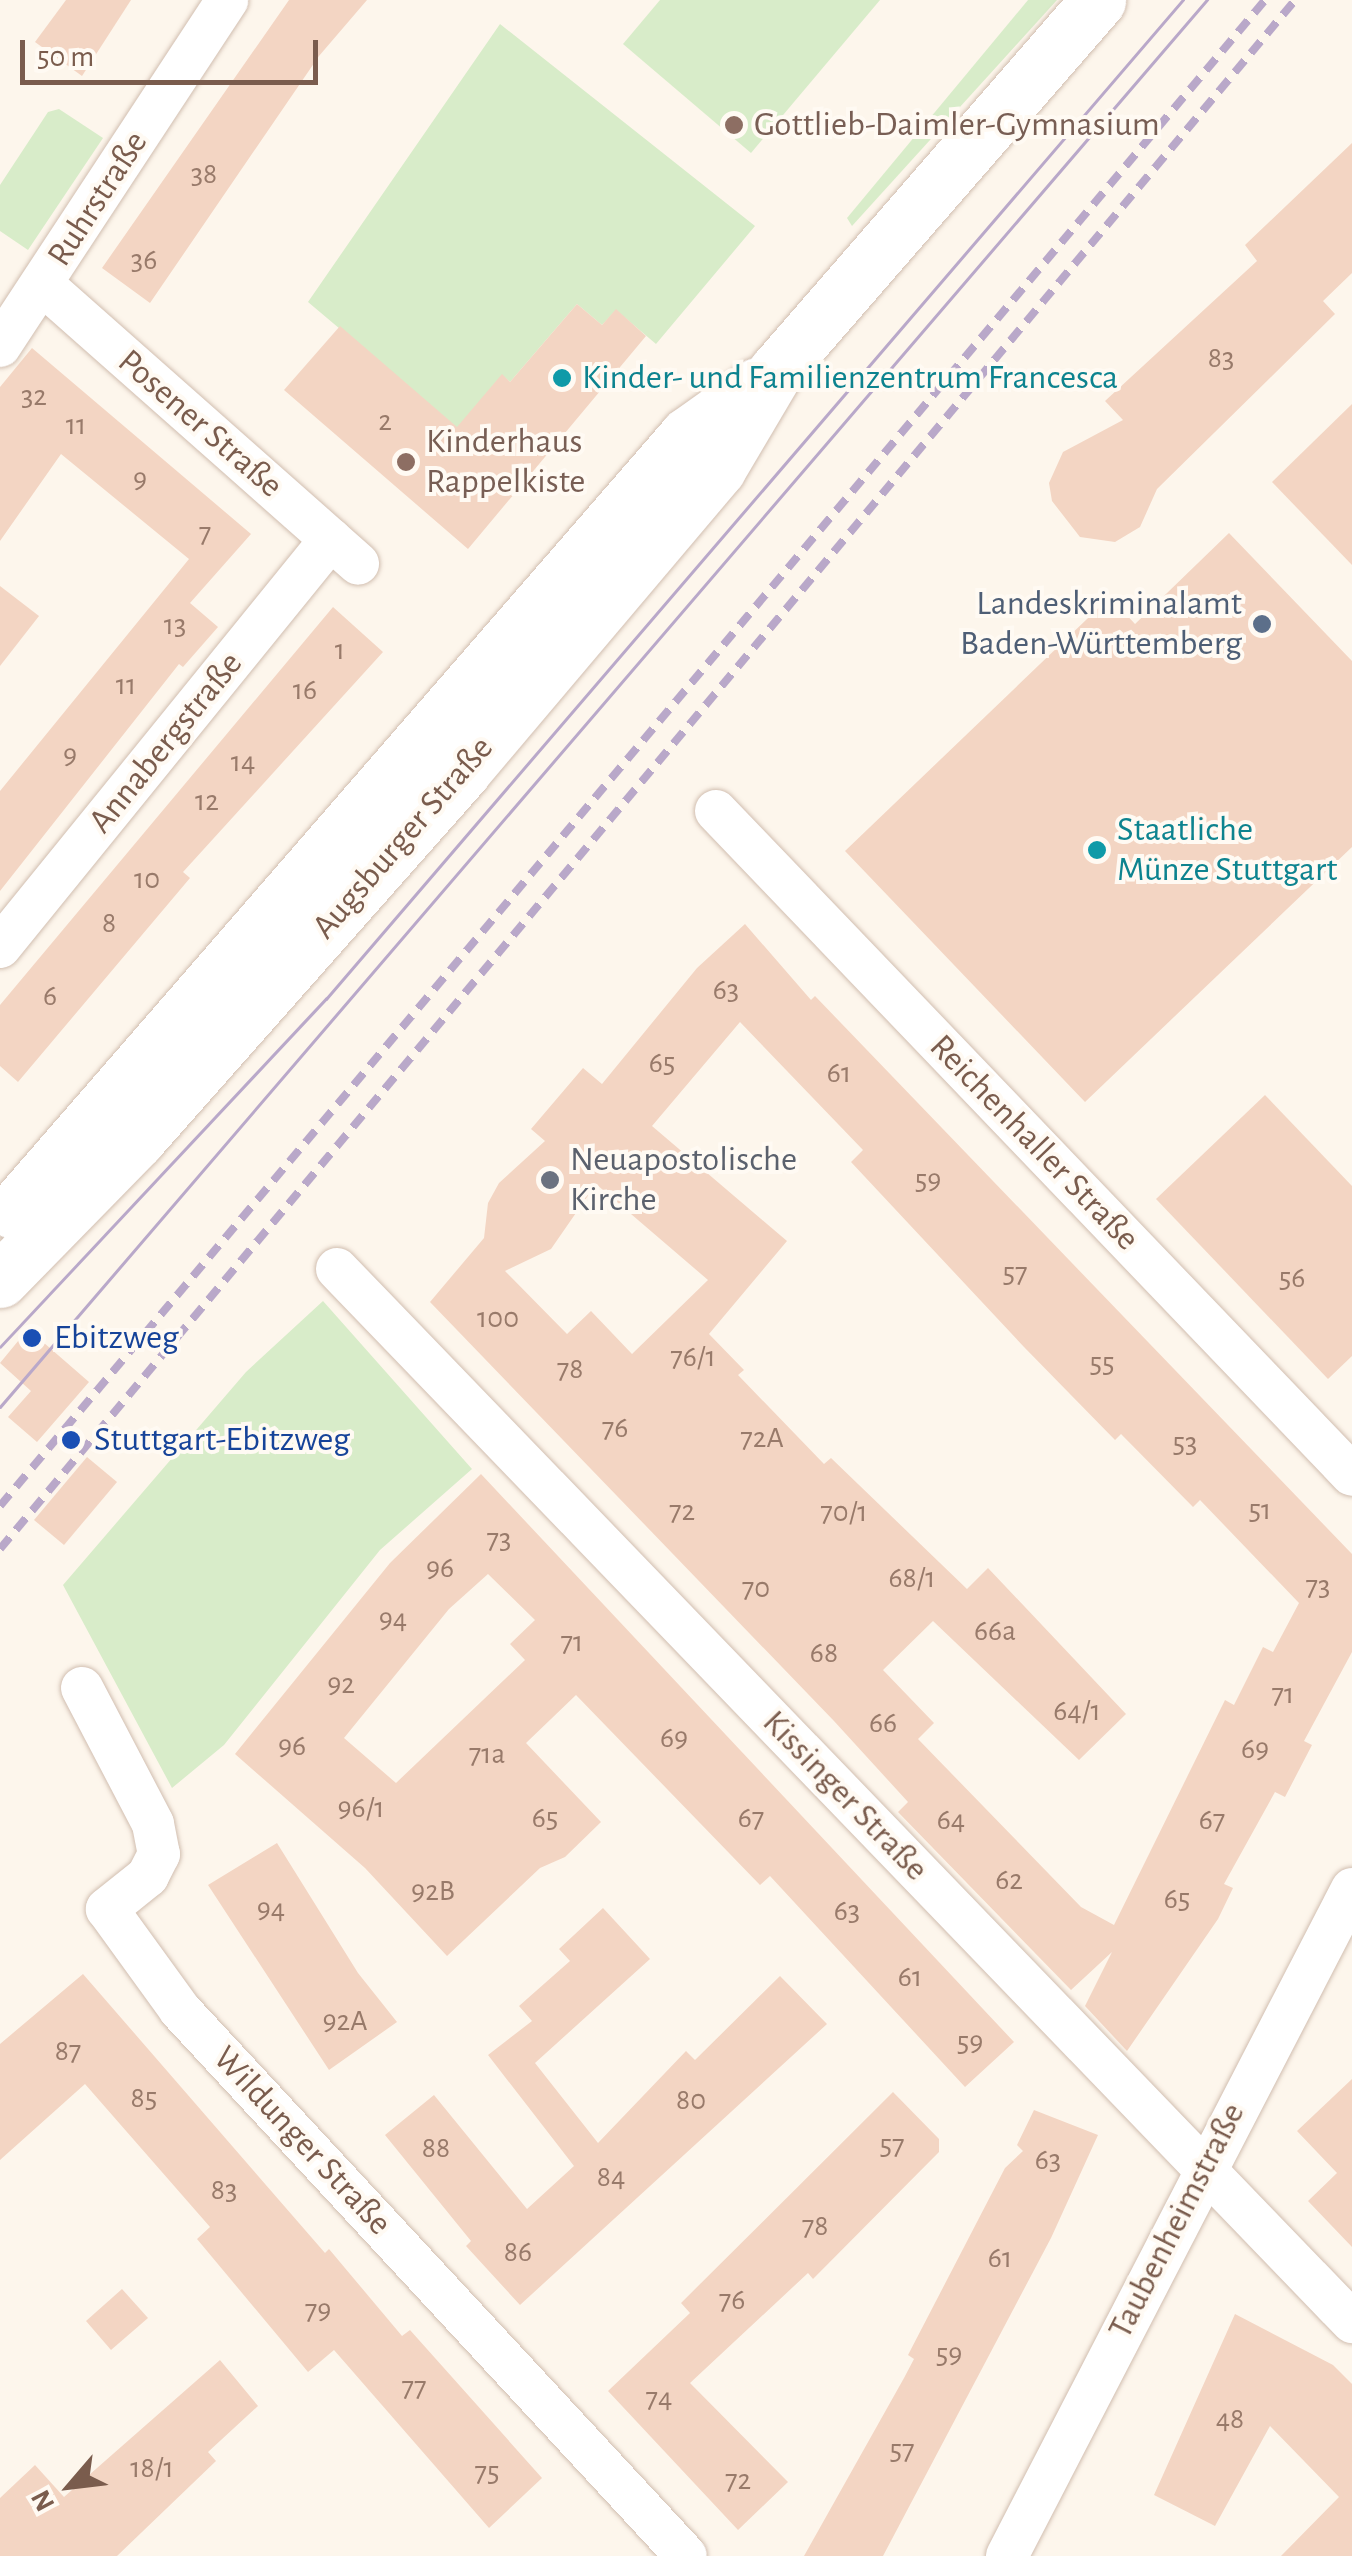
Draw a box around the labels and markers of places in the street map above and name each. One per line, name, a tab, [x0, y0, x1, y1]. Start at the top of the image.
place label: Gottlieb-Daimler-Gymnasium	[754, 104, 1160, 146]
marker: Gottlieb-Daimler-Gymnasium	[723, 114, 745, 136]
place label: Kinder- und Familienzentrum Francesca	[582, 357, 1118, 399]
marker: Kinder- und Familienzentrum Francesca	[551, 367, 573, 389]
place label: Kinderhaus Rappelkiste	[426, 421, 585, 503]
marker: Kinderhaus Rappelkiste	[395, 451, 417, 473]
place label: Landeskriminalamt Baden-Württemberg	[960, 583, 1242, 665]
marker: Landeskriminalamt Baden-Württemberg	[1251, 613, 1273, 635]
place label: Staatliche Münze Stuttgart	[1117, 809, 1337, 891]
marker: Staatliche Münze Stuttgart	[1086, 839, 1108, 861]
place label: Neuapostolische Kirche	[570, 1139, 797, 1221]
marker: Neuapostolische Kirche	[539, 1169, 561, 1191]
place label: Ebitzweg	[54, 1317, 179, 1359]
marker: Ebitzweg	[19, 1325, 45, 1351]
place label: Stuttgart-Ebitzweg	[94, 1419, 350, 1461]
marker: Stuttgart-Ebitzweg	[58, 1427, 84, 1453]

